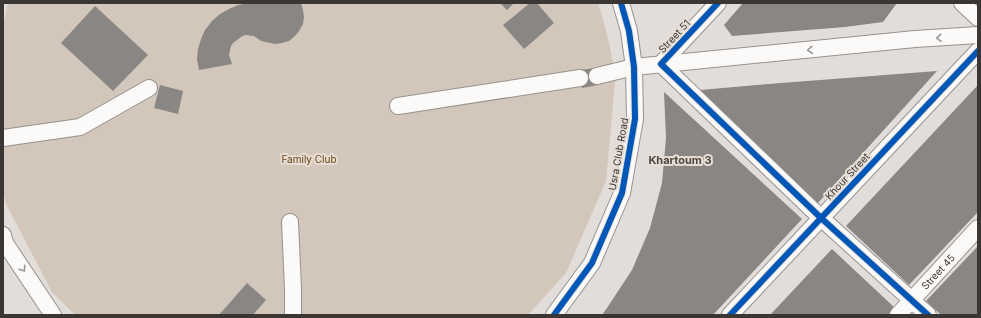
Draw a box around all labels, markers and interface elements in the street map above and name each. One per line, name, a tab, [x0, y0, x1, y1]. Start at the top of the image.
street label: Street 51	[656, 17, 692, 55]
one-way arrow	[936, 33, 942, 42]
one-way arrow	[807, 45, 813, 54]
street label: Usra Club Road	[606, 117, 630, 191]
street label: Khour Street	[822, 150, 872, 202]
park label: Family Club	[281, 153, 337, 165]
district label: Khartoum 3	[648, 153, 712, 167]
street label: Street 45	[919, 251, 957, 292]
one-way arrow	[18, 265, 26, 272]

